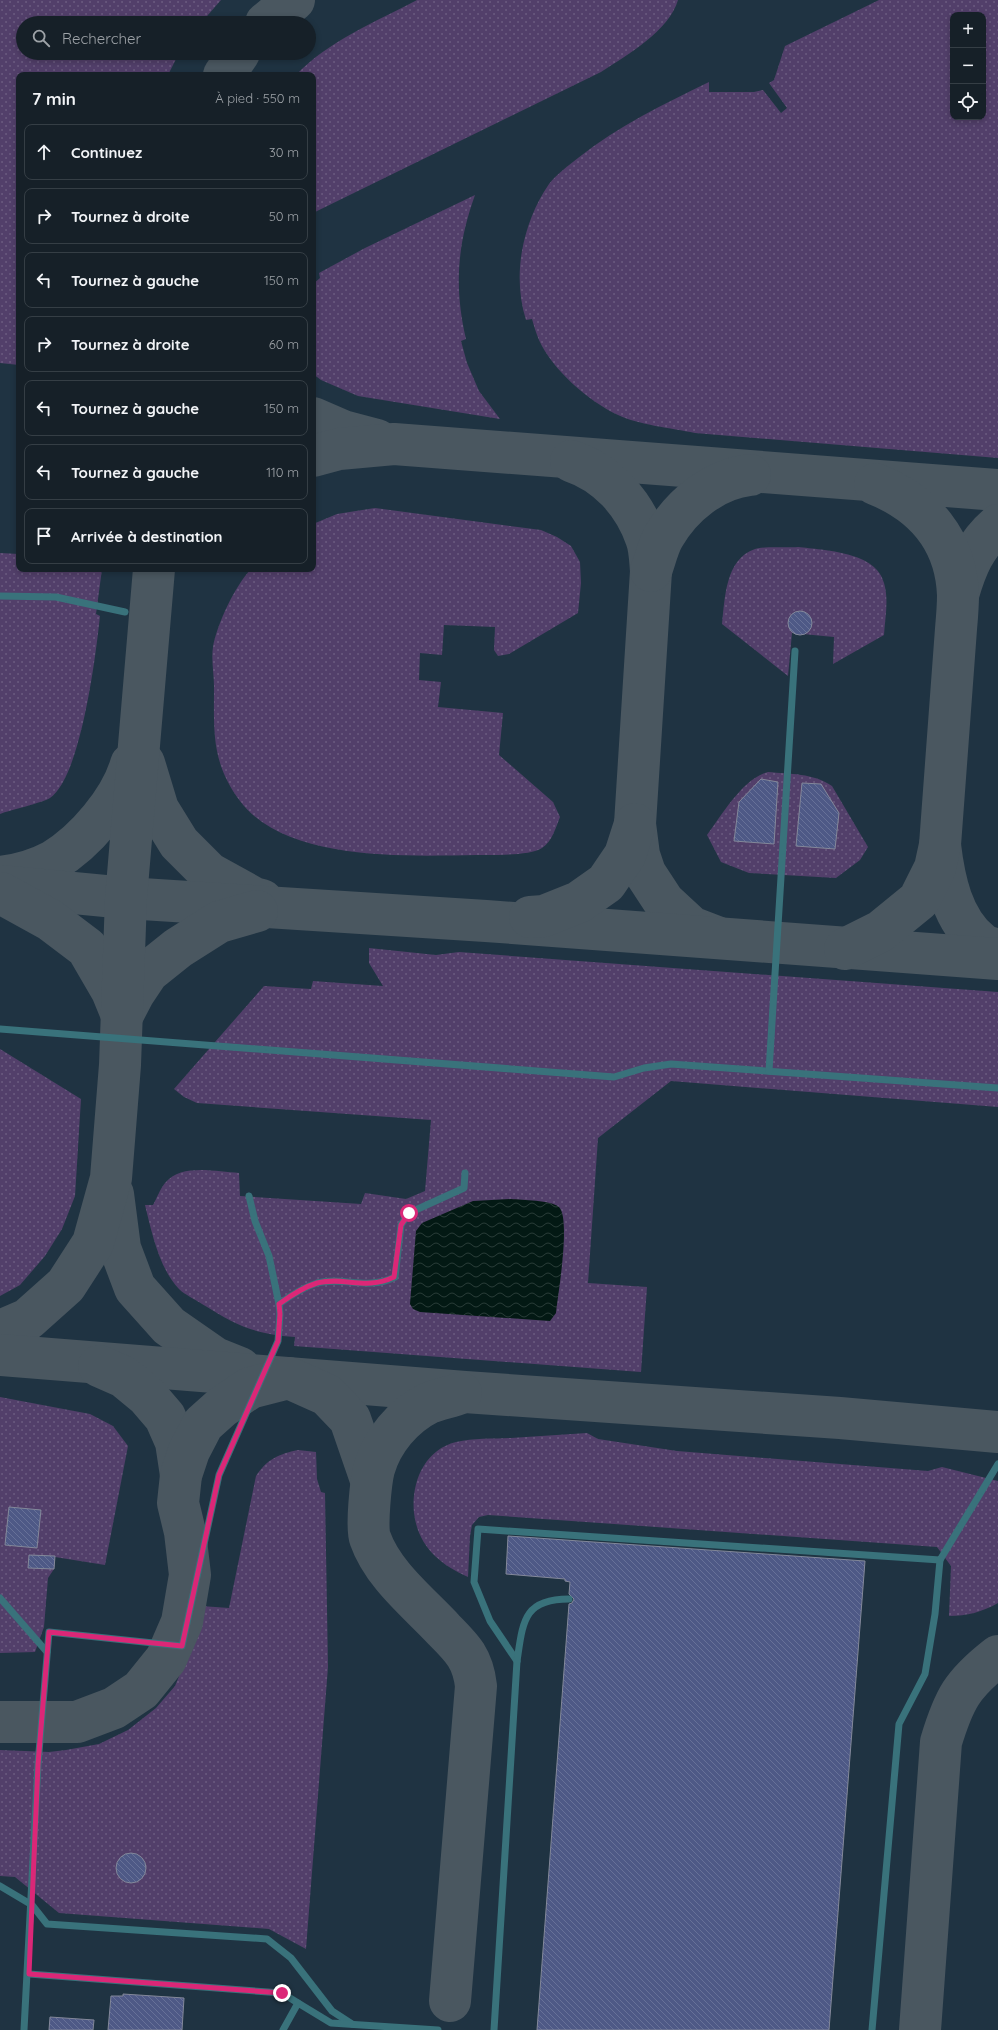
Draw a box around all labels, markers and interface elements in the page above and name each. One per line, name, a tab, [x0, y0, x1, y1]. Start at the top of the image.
map controls	[950, 12, 986, 120]
button: +	[950, 12, 986, 48]
search box	[16, 16, 316, 60]
icon: search	[30, 27, 52, 49]
text: Rechercher	[62, 29, 141, 48]
button: −	[950, 48, 986, 84]
button: locate	[950, 84, 986, 120]
text: 7 min	[32, 88, 76, 109]
text: À pied · 550 m	[215, 90, 300, 106]
icon: ahead	[33, 141, 55, 163]
text: Continuez	[71, 143, 142, 162]
text: 30 m	[269, 144, 299, 160]
icon: right	[33, 205, 55, 227]
text: Tournez à droite	[71, 207, 190, 226]
text: 50 m	[269, 208, 299, 224]
icon: left	[33, 269, 55, 291]
text: Tournez à gauche	[71, 271, 199, 290]
text: 150 m	[264, 272, 299, 288]
icon: right	[33, 333, 55, 355]
text: Tournez à droite	[71, 335, 190, 354]
text: 60 m	[269, 336, 299, 352]
icon: left	[33, 397, 55, 419]
text: Tournez à gauche	[71, 399, 199, 418]
text: 150 m	[264, 400, 299, 416]
icon: left	[33, 461, 55, 483]
text: Tournez à gauche	[71, 463, 199, 482]
text: 110 m	[266, 464, 299, 480]
icon: arrive	[33, 525, 55, 547]
text: Arrivée à destination	[71, 527, 223, 546]
route start	[400, 1204, 418, 1222]
route end	[273, 1984, 291, 2002]

